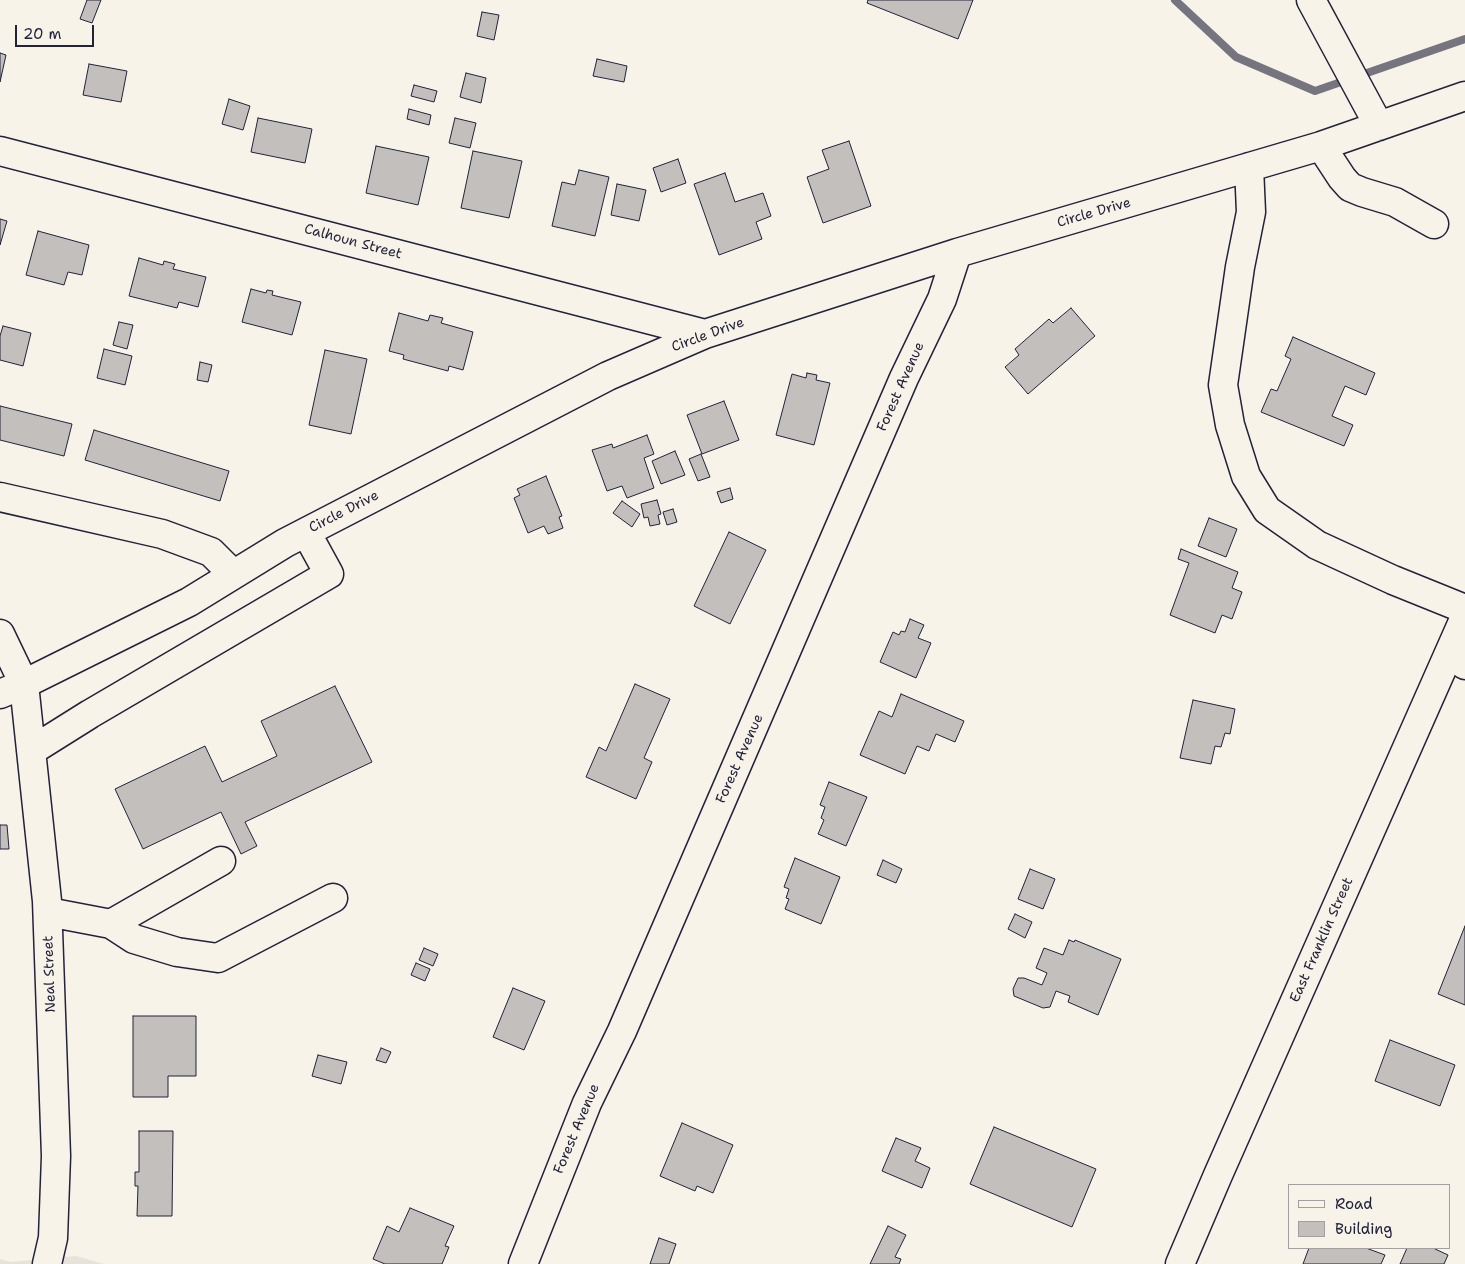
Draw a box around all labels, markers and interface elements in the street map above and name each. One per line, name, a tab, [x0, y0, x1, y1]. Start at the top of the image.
scale bar	[18, 15, 96, 47]
text: 20 m	[23, 24, 62, 44]
street label: Circle Drive	[1055, 194, 1133, 232]
street label: Calhoun Street	[302, 221, 404, 263]
street label: Circle Drive	[669, 314, 747, 356]
street label: Forest Avenue	[874, 340, 928, 434]
street label: Circle Drive	[306, 487, 382, 537]
street label: Forest Avenue	[713, 712, 767, 806]
street label: East Franklin Street	[1287, 875, 1357, 1005]
street label: Neal Street	[40, 935, 60, 1013]
street label: Forest Avenue	[550, 1081, 604, 1177]
legend	[1288, 1184, 1450, 1249]
text: Road	[1335, 1194, 1373, 1214]
text: Building	[1335, 1219, 1392, 1239]

